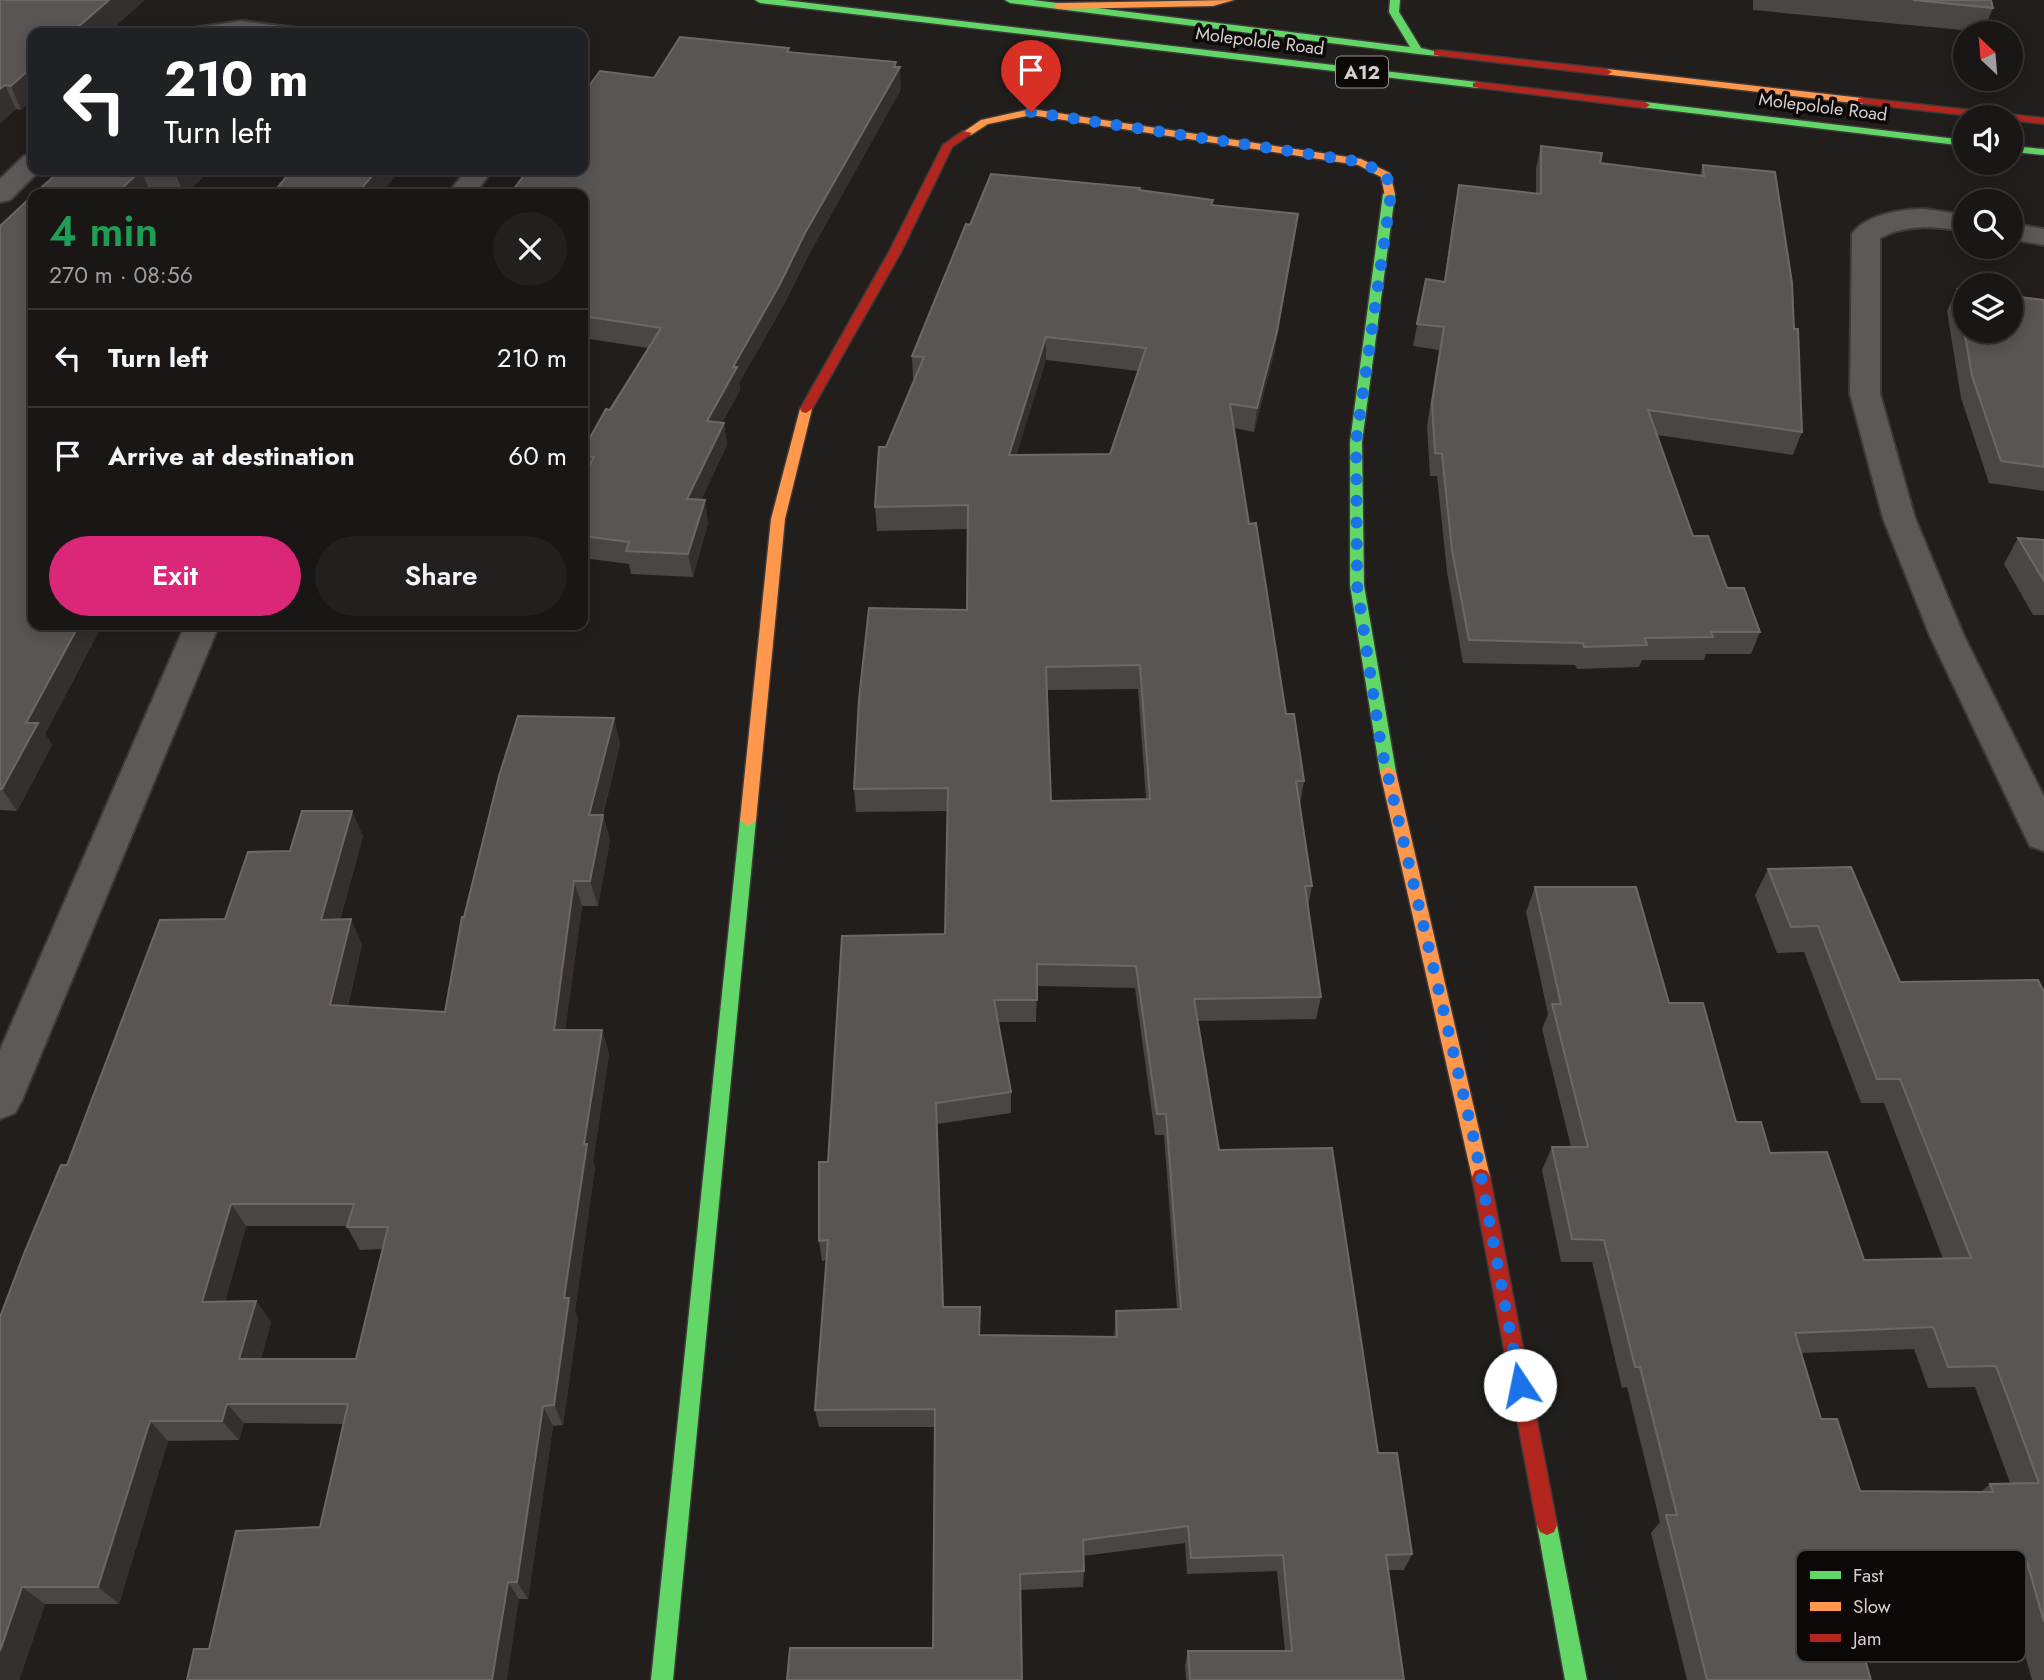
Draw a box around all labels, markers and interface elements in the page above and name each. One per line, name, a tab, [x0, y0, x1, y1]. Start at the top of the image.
street label: Molepolole Road	[1194, 20, 1326, 62]
north arrow	[1953, 21, 2023, 91]
map controls	[1953, 21, 2023, 343]
pin	[1001, 40, 1061, 112]
text: 210 m	[164, 44, 308, 114]
icon: arrive	[1012, 51, 1050, 89]
icon: left	[49, 56, 140, 147]
road number: A12	[1336, 57, 1388, 88]
street label: Molepolole Road	[1757, 86, 1889, 128]
button: sound	[1953, 105, 2023, 175]
text: Turn left	[164, 109, 271, 155]
button: search	[1953, 189, 2023, 259]
text: 4 min	[49, 201, 158, 262]
button: close	[493, 212, 567, 286]
text: 270 m · 08:56	[49, 258, 193, 292]
button: layers	[1953, 273, 2023, 343]
icon: left	[49, 339, 87, 377]
text: Turn left	[108, 339, 208, 377]
text: 210 m	[497, 339, 567, 377]
icon: arrive	[49, 437, 87, 475]
text: Arrive at destination	[108, 437, 355, 475]
text: 60 m	[508, 437, 567, 475]
button: Exit	[49, 536, 301, 616]
button: Share	[315, 536, 567, 616]
position arrow	[1483, 1348, 1557, 1422]
legend	[1796, 1550, 2026, 1662]
text: Fast	[1853, 1562, 1884, 1589]
text: Slow	[1853, 1593, 1891, 1620]
text: Jam	[1850, 1625, 1882, 1652]

